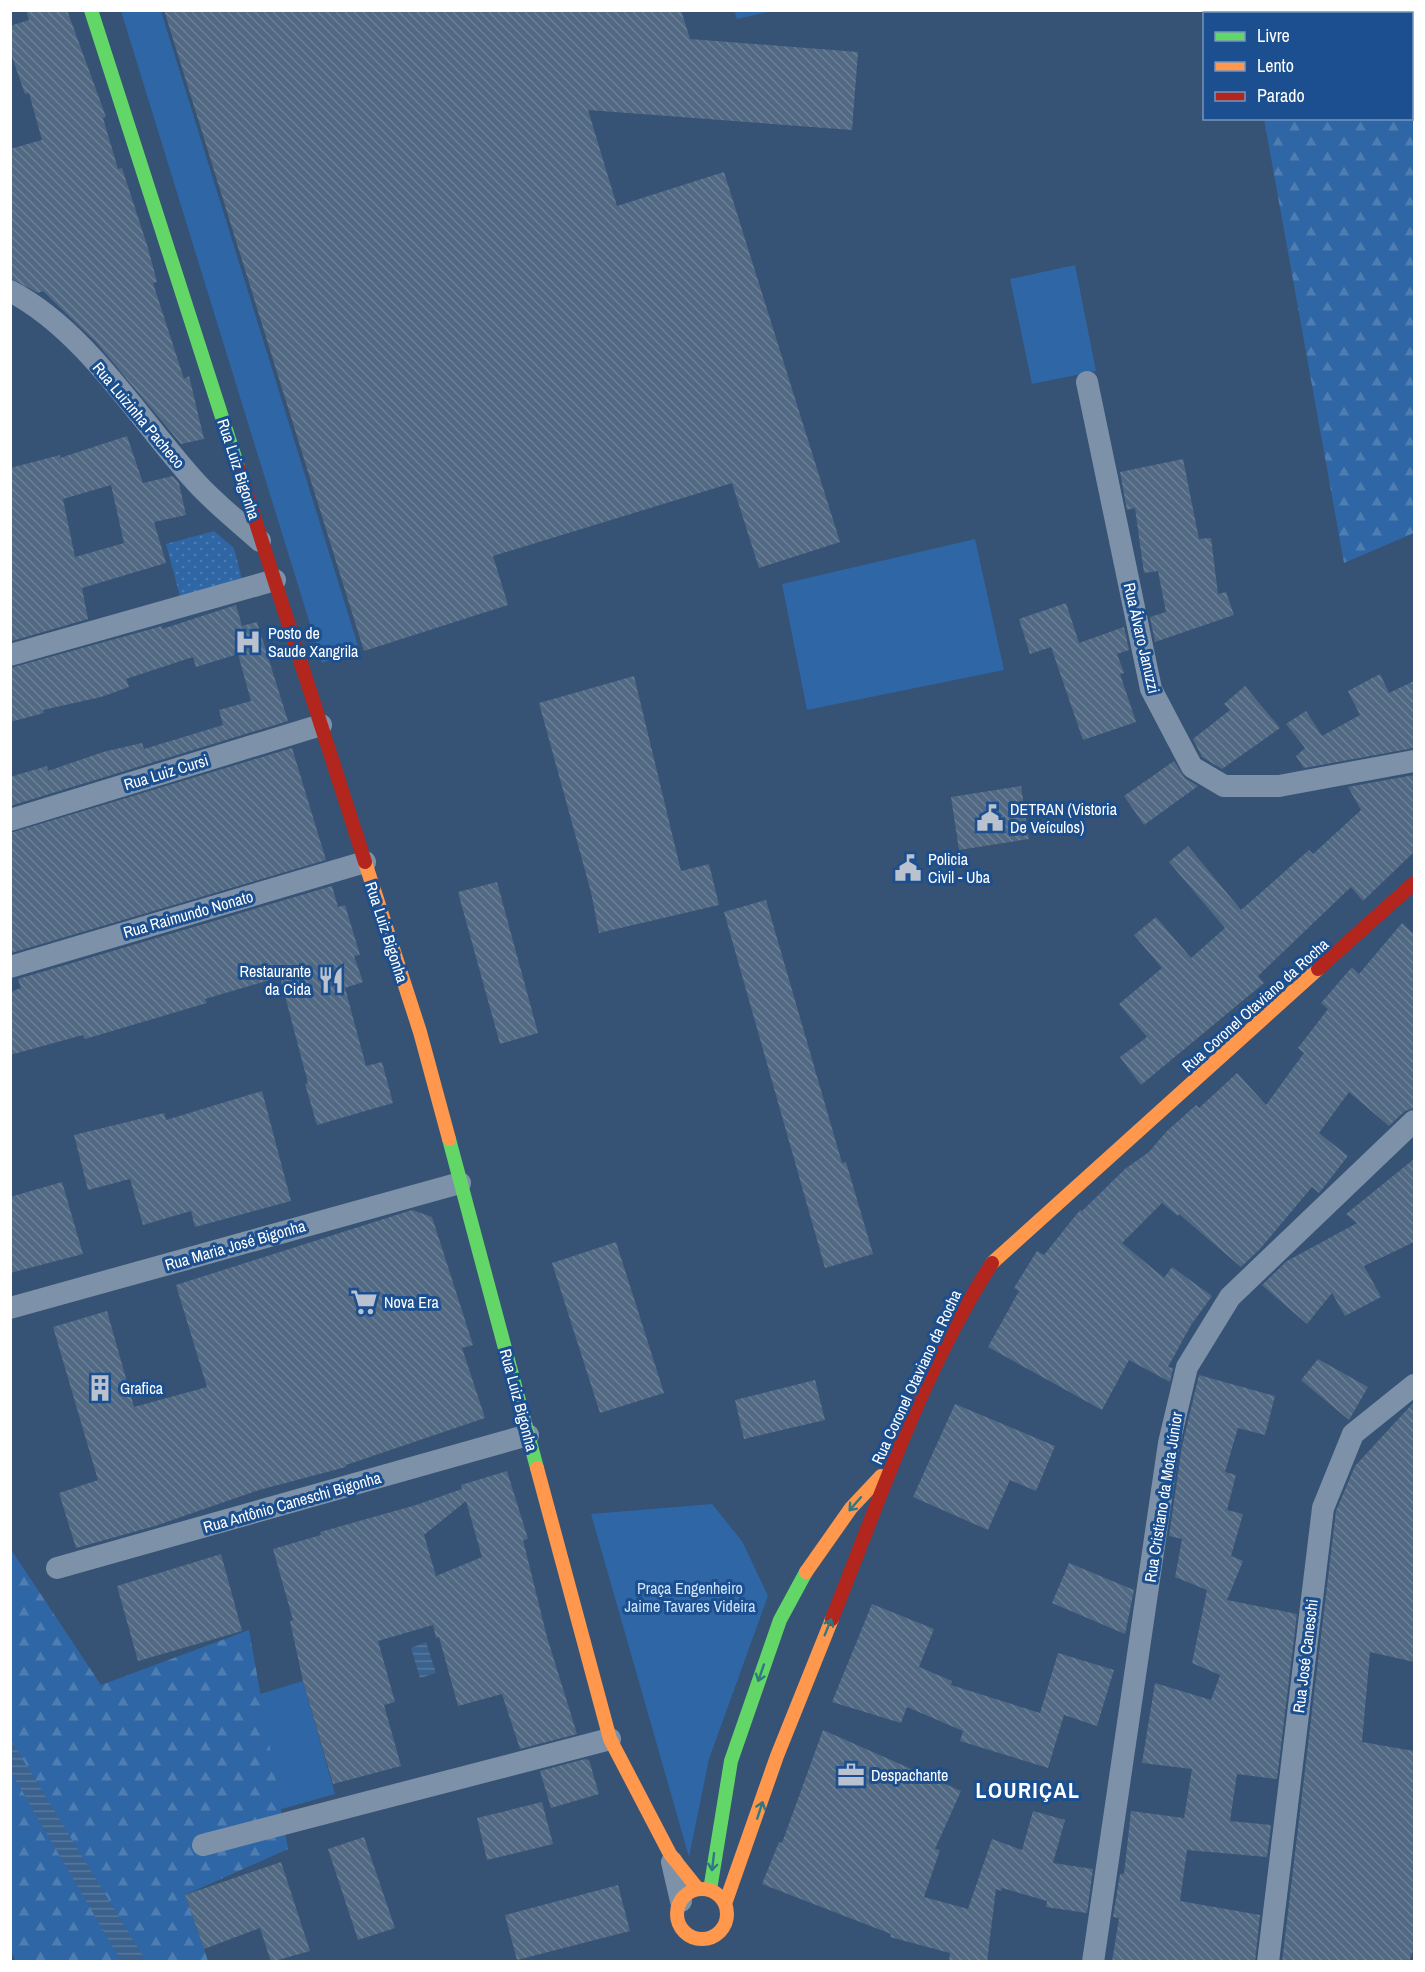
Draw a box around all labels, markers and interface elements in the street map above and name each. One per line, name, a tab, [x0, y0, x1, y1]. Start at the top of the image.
legend	[1203, 12, 1413, 120]
text: Livre	[1257, 23, 1290, 48]
text: Lento	[1257, 53, 1294, 78]
text: Parado	[1257, 83, 1305, 108]
street label: Rua Luizinha Pacheco	[88, 357, 190, 473]
street label: Rua Luiz Bigonha	[212, 416, 266, 523]
street label: Rua Álvaro Januzzi	[1119, 580, 1165, 696]
place label: Posto de Saude Xangrila	[268, 622, 359, 662]
hospital icon: Posto de Saude Xangrila	[233, 627, 263, 657]
street label: Rua Luiz Cursi	[121, 749, 211, 795]
place label: DETRAN (Vistoria De Veículos)	[1010, 798, 1118, 838]
public building icon: DETRAN (Vistoria De Veículos)	[975, 803, 1005, 833]
place label: Policia Civil - Uba	[928, 848, 991, 888]
public building icon: Policia Civil - Uba	[893, 853, 923, 883]
street label: Rua Luiz Bigonha	[360, 879, 414, 986]
street label: Rua Raimundo Nonato	[120, 885, 256, 943]
street label: Rua Coronel Otaviano da Rocha	[1177, 933, 1334, 1077]
place label: Restaurante da Cida	[240, 960, 312, 1000]
restaurant icon: Restaurante da Cida	[316, 965, 346, 995]
street label: Rua Maria José Bigonha	[162, 1214, 308, 1276]
street label: Rua Coronel Otaviano da Rocha	[866, 1285, 966, 1468]
supermarket icon: Nova Era	[349, 1287, 379, 1317]
place label: Nova Era	[384, 1291, 439, 1313]
street label: Rua Luiz Bigonha	[495, 1346, 543, 1454]
building icon: Grafica	[85, 1373, 115, 1403]
place label: Grafica	[120, 1377, 164, 1399]
street label: Rua Cristiano da Mota Júnior	[1139, 1410, 1187, 1584]
street label: Rua Antônio Caneschi Bigonha	[201, 1466, 384, 1538]
one-way arrow	[848, 1496, 862, 1511]
park label: Praça Engenheiro Jaime Tavares Videira	[624, 1577, 756, 1617]
street label: Rua José Caneschi	[1287, 1598, 1323, 1714]
one-way arrow	[823, 1619, 834, 1637]
one-way arrow	[755, 1664, 766, 1682]
office icon: Despachante	[836, 1760, 866, 1790]
place label: Despachante	[871, 1764, 948, 1786]
district label: LOURIÇAL	[975, 1775, 1081, 1805]
one-way arrow	[755, 1801, 766, 1820]
one-way arrow	[707, 1851, 718, 1871]

